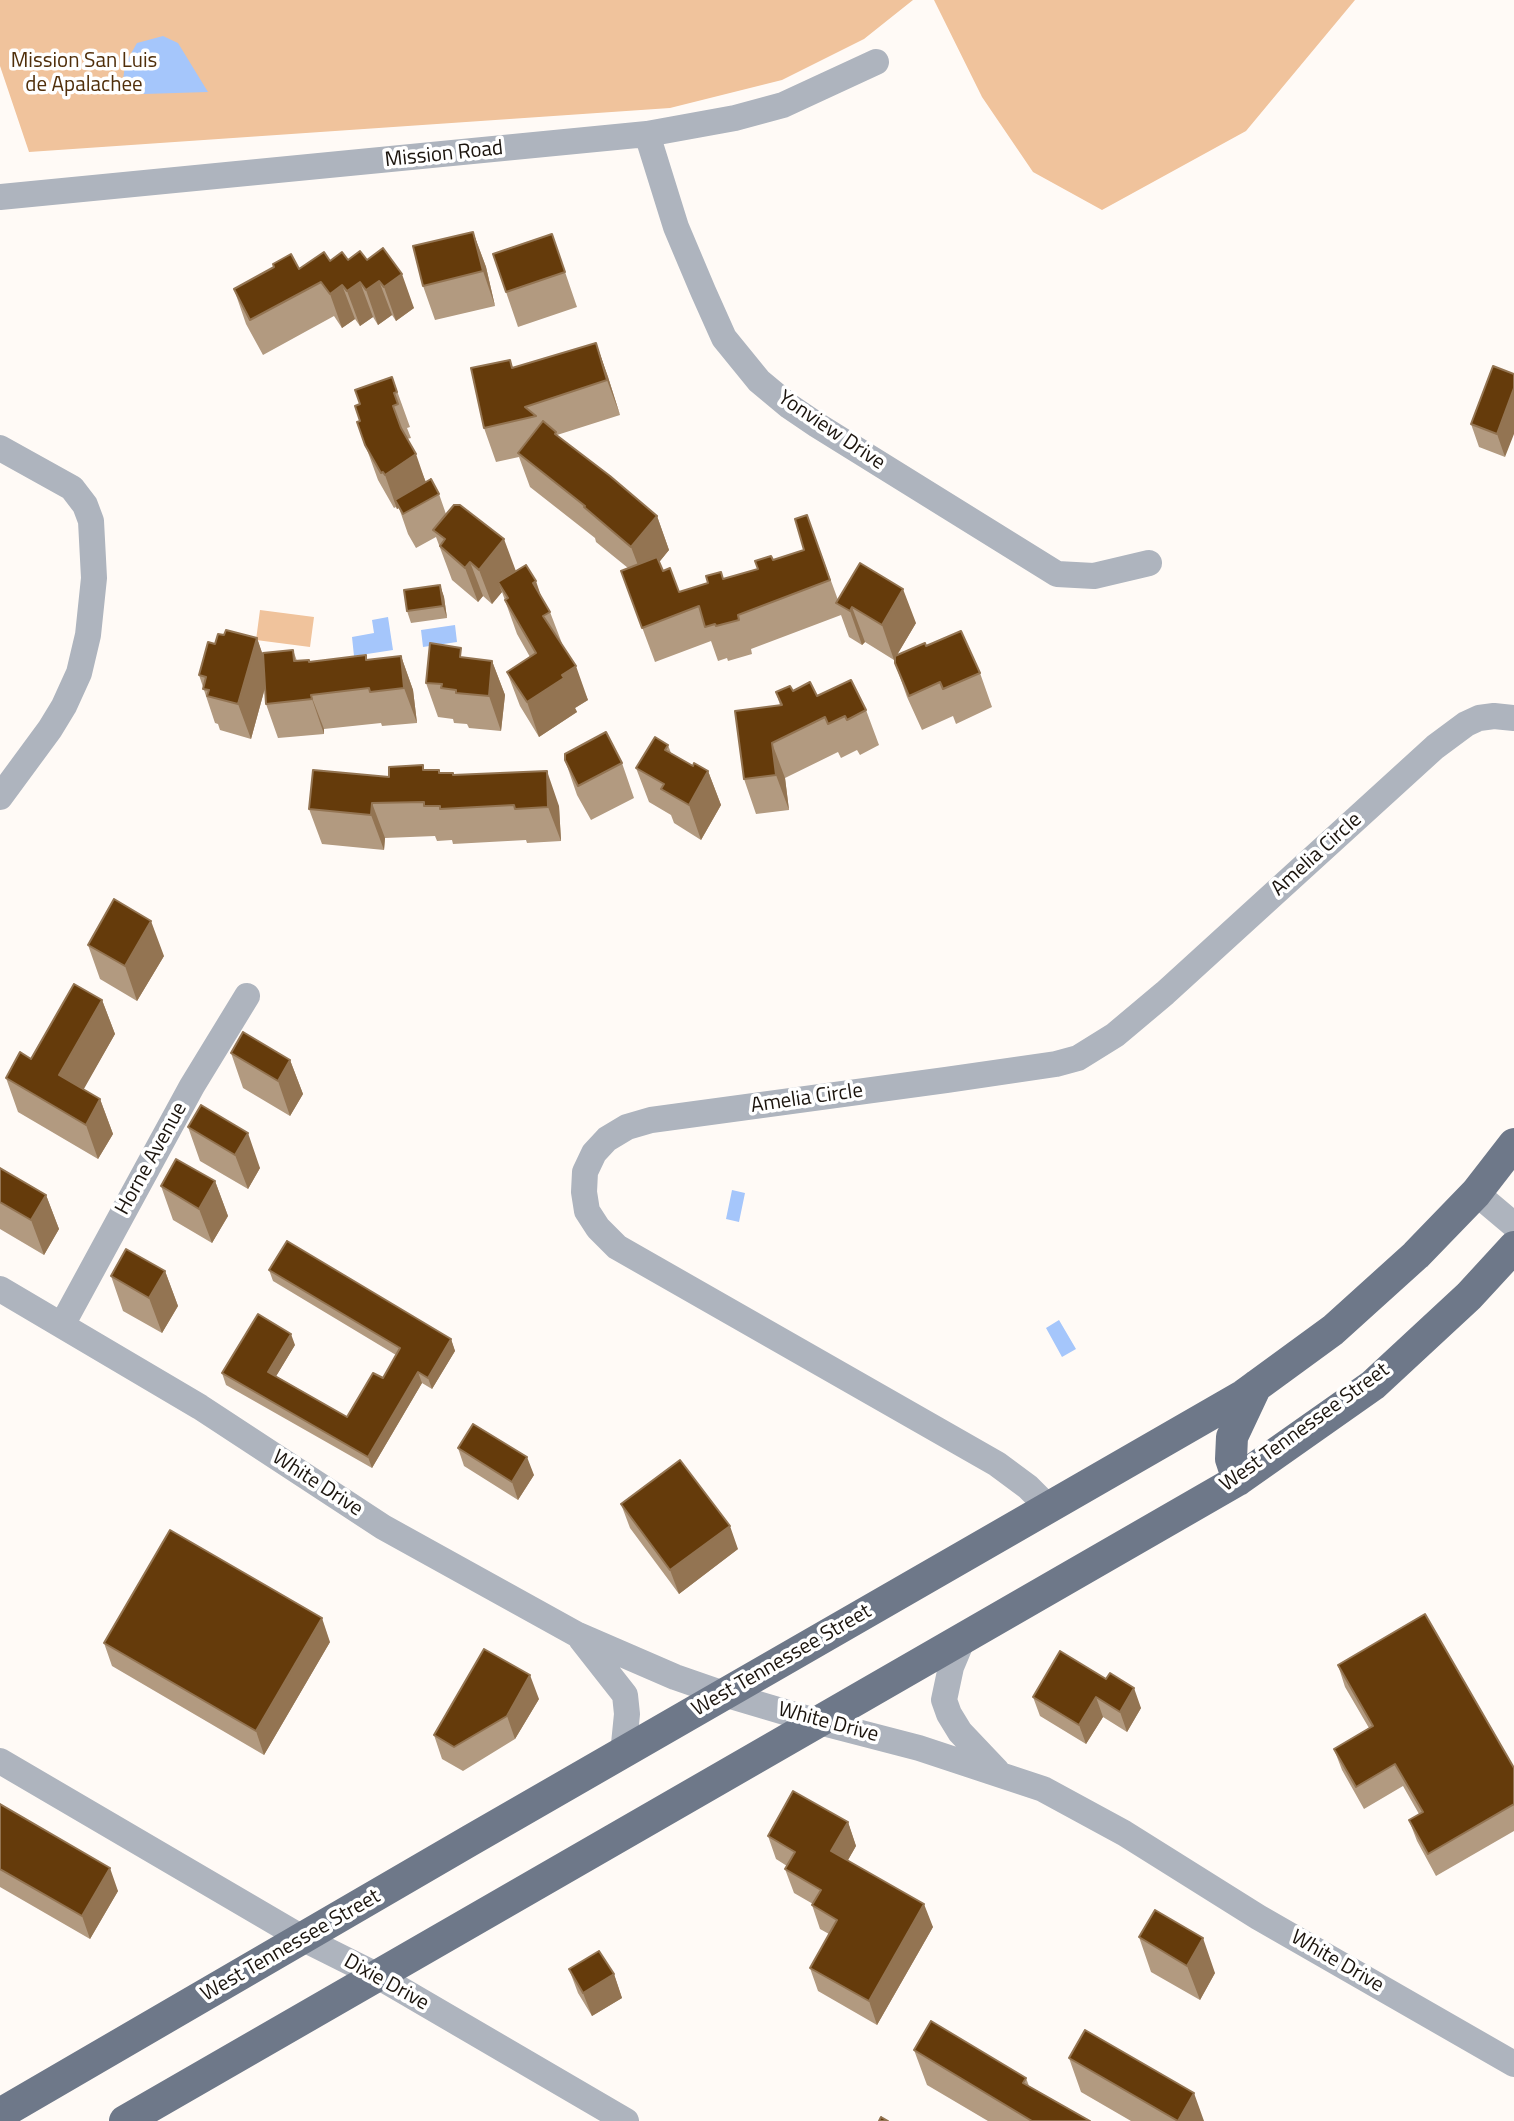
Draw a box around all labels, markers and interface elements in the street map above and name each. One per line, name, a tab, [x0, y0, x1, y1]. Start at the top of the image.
park label: Mission San Luis de Apalachee	[11, 49, 157, 99]
street label: Mission Road	[384, 136, 504, 174]
street label: Yonview Drive	[773, 386, 889, 476]
street label: Amelia Circle	[1267, 808, 1367, 902]
street label: Amelia Circle	[749, 1079, 865, 1119]
street label: Horne Avenue	[111, 1098, 193, 1220]
street label: West Tennessee Street	[1216, 1358, 1394, 1498]
street label: White Drive	[267, 1445, 367, 1523]
street label: West Tennessee Street	[688, 1599, 876, 1723]
street label: White Drive	[775, 1697, 881, 1749]
street label: West Tennessee Street	[197, 1884, 385, 2008]
street label: White Drive	[1286, 1925, 1388, 1999]
street label: Dixie Drive	[339, 1949, 433, 2017]

